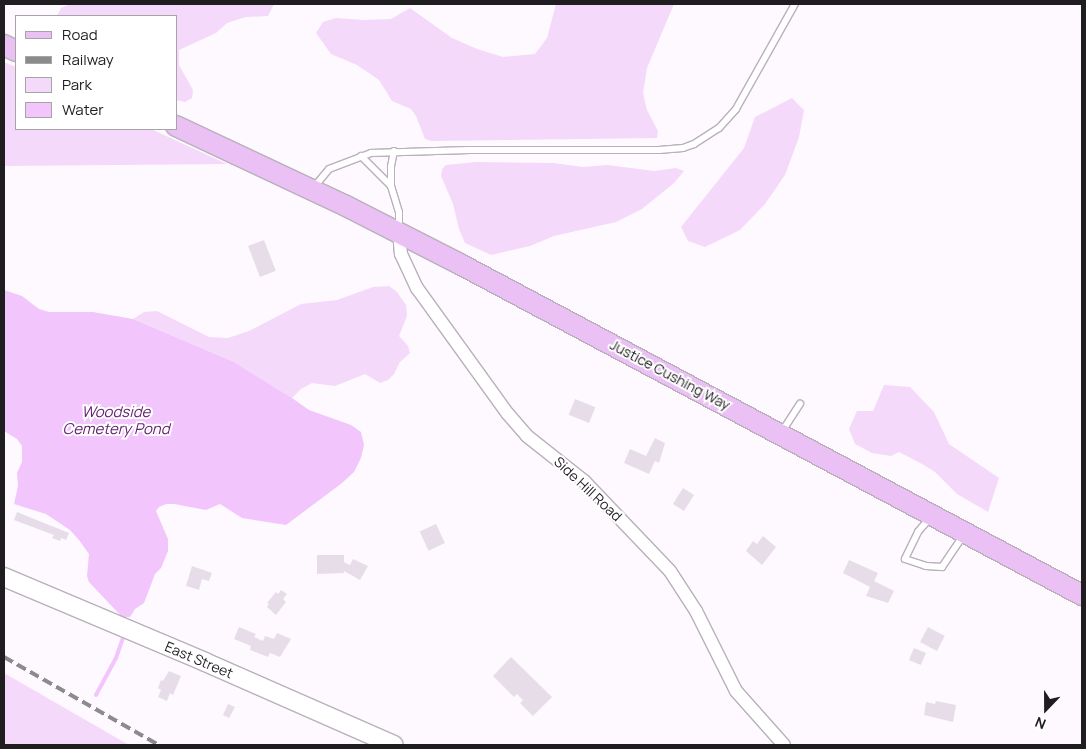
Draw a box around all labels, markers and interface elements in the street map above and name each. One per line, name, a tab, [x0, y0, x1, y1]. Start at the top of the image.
legend	[15, 15, 178, 130]
text: Road	[62, 24, 98, 45]
text: Railway	[62, 49, 114, 70]
text: Park	[62, 74, 92, 95]
text: Water	[62, 99, 104, 120]
street label: Justice Cushing Way	[607, 336, 733, 414]
water label: Woodside Cemetery Pond	[62, 402, 170, 437]
street label: Side Hill Road	[551, 453, 625, 525]
street label: East Street	[162, 638, 236, 682]
north arrow	[1021, 684, 1071, 734]
text: N	[1032, 713, 1048, 734]

